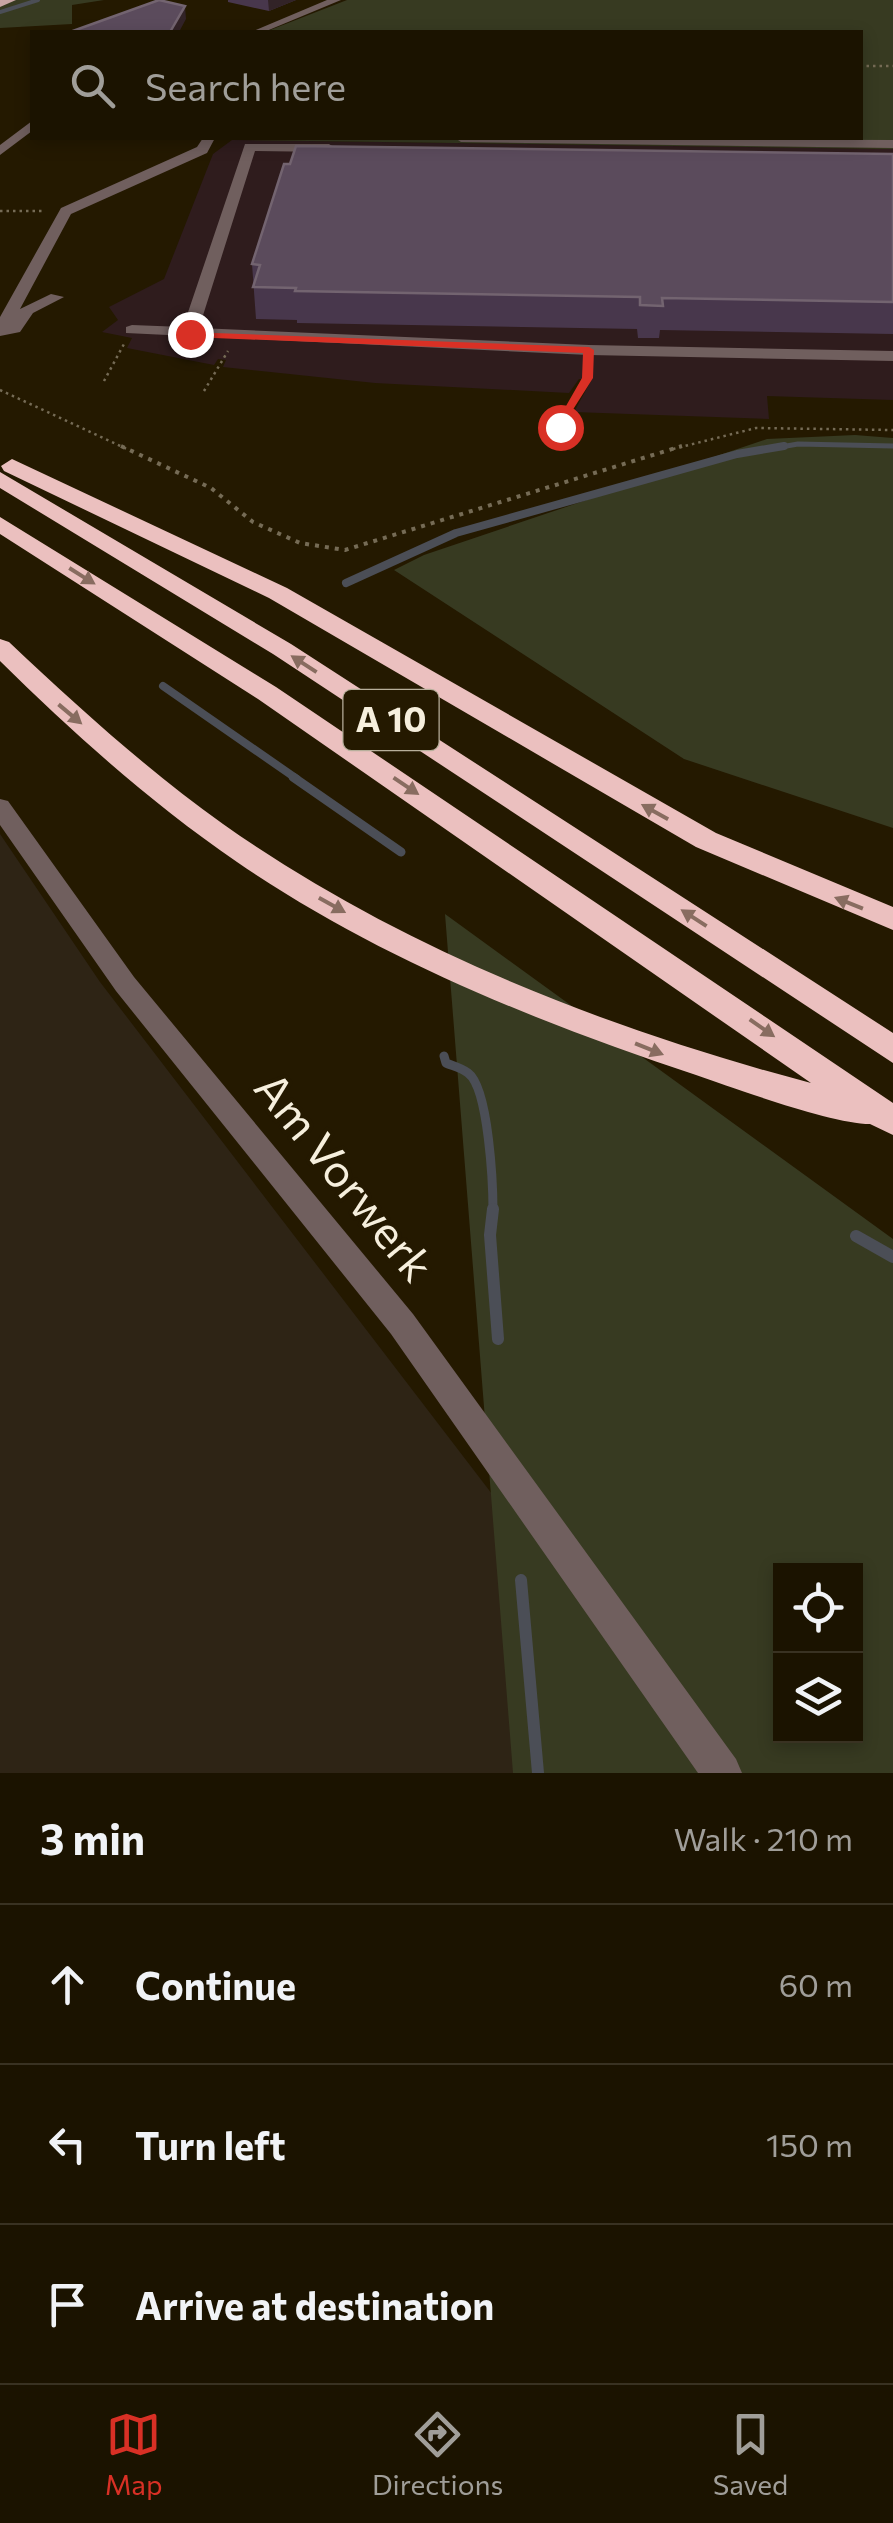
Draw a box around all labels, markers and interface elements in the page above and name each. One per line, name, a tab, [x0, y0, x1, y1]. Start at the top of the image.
search box	[30, 30, 863, 140]
icon: search	[65, 58, 120, 113]
text: Search here	[145, 62, 346, 109]
route end	[168, 312, 214, 358]
route start	[538, 405, 584, 451]
one-way arrow	[69, 566, 96, 585]
one-way arrow	[290, 655, 318, 673]
road number: A 10	[344, 690, 438, 750]
one-way arrow	[58, 703, 83, 724]
one-way arrow	[392, 777, 419, 795]
one-way arrow	[641, 804, 669, 821]
one-way arrow	[834, 895, 864, 911]
one-way arrow	[318, 897, 347, 914]
one-way arrow	[680, 909, 707, 927]
one-way arrow	[748, 1018, 775, 1037]
one-way arrow	[634, 1041, 664, 1057]
street label: Am Vorwerk	[245, 1060, 447, 1291]
map controls	[773, 1563, 863, 1743]
button: locate	[773, 1563, 863, 1653]
button: layers	[773, 1653, 863, 1743]
text: 3 min	[40, 1812, 145, 1864]
text: Walk · 210 m	[674, 1818, 853, 1858]
icon: ahead	[40, 1957, 95, 2012]
text: Continue	[135, 1961, 296, 2008]
text: 60 m	[779, 1964, 853, 2004]
icon: left	[40, 2117, 95, 2172]
text: Turn left	[135, 2121, 286, 2168]
text: 150 m	[766, 2124, 853, 2164]
icon: arrive	[40, 2277, 95, 2332]
text: Arrive at destination	[135, 2281, 494, 2328]
tab: Map	[105, 2407, 162, 2501]
tab: Directions	[372, 2407, 503, 2501]
tab: Saved	[713, 2407, 788, 2501]

